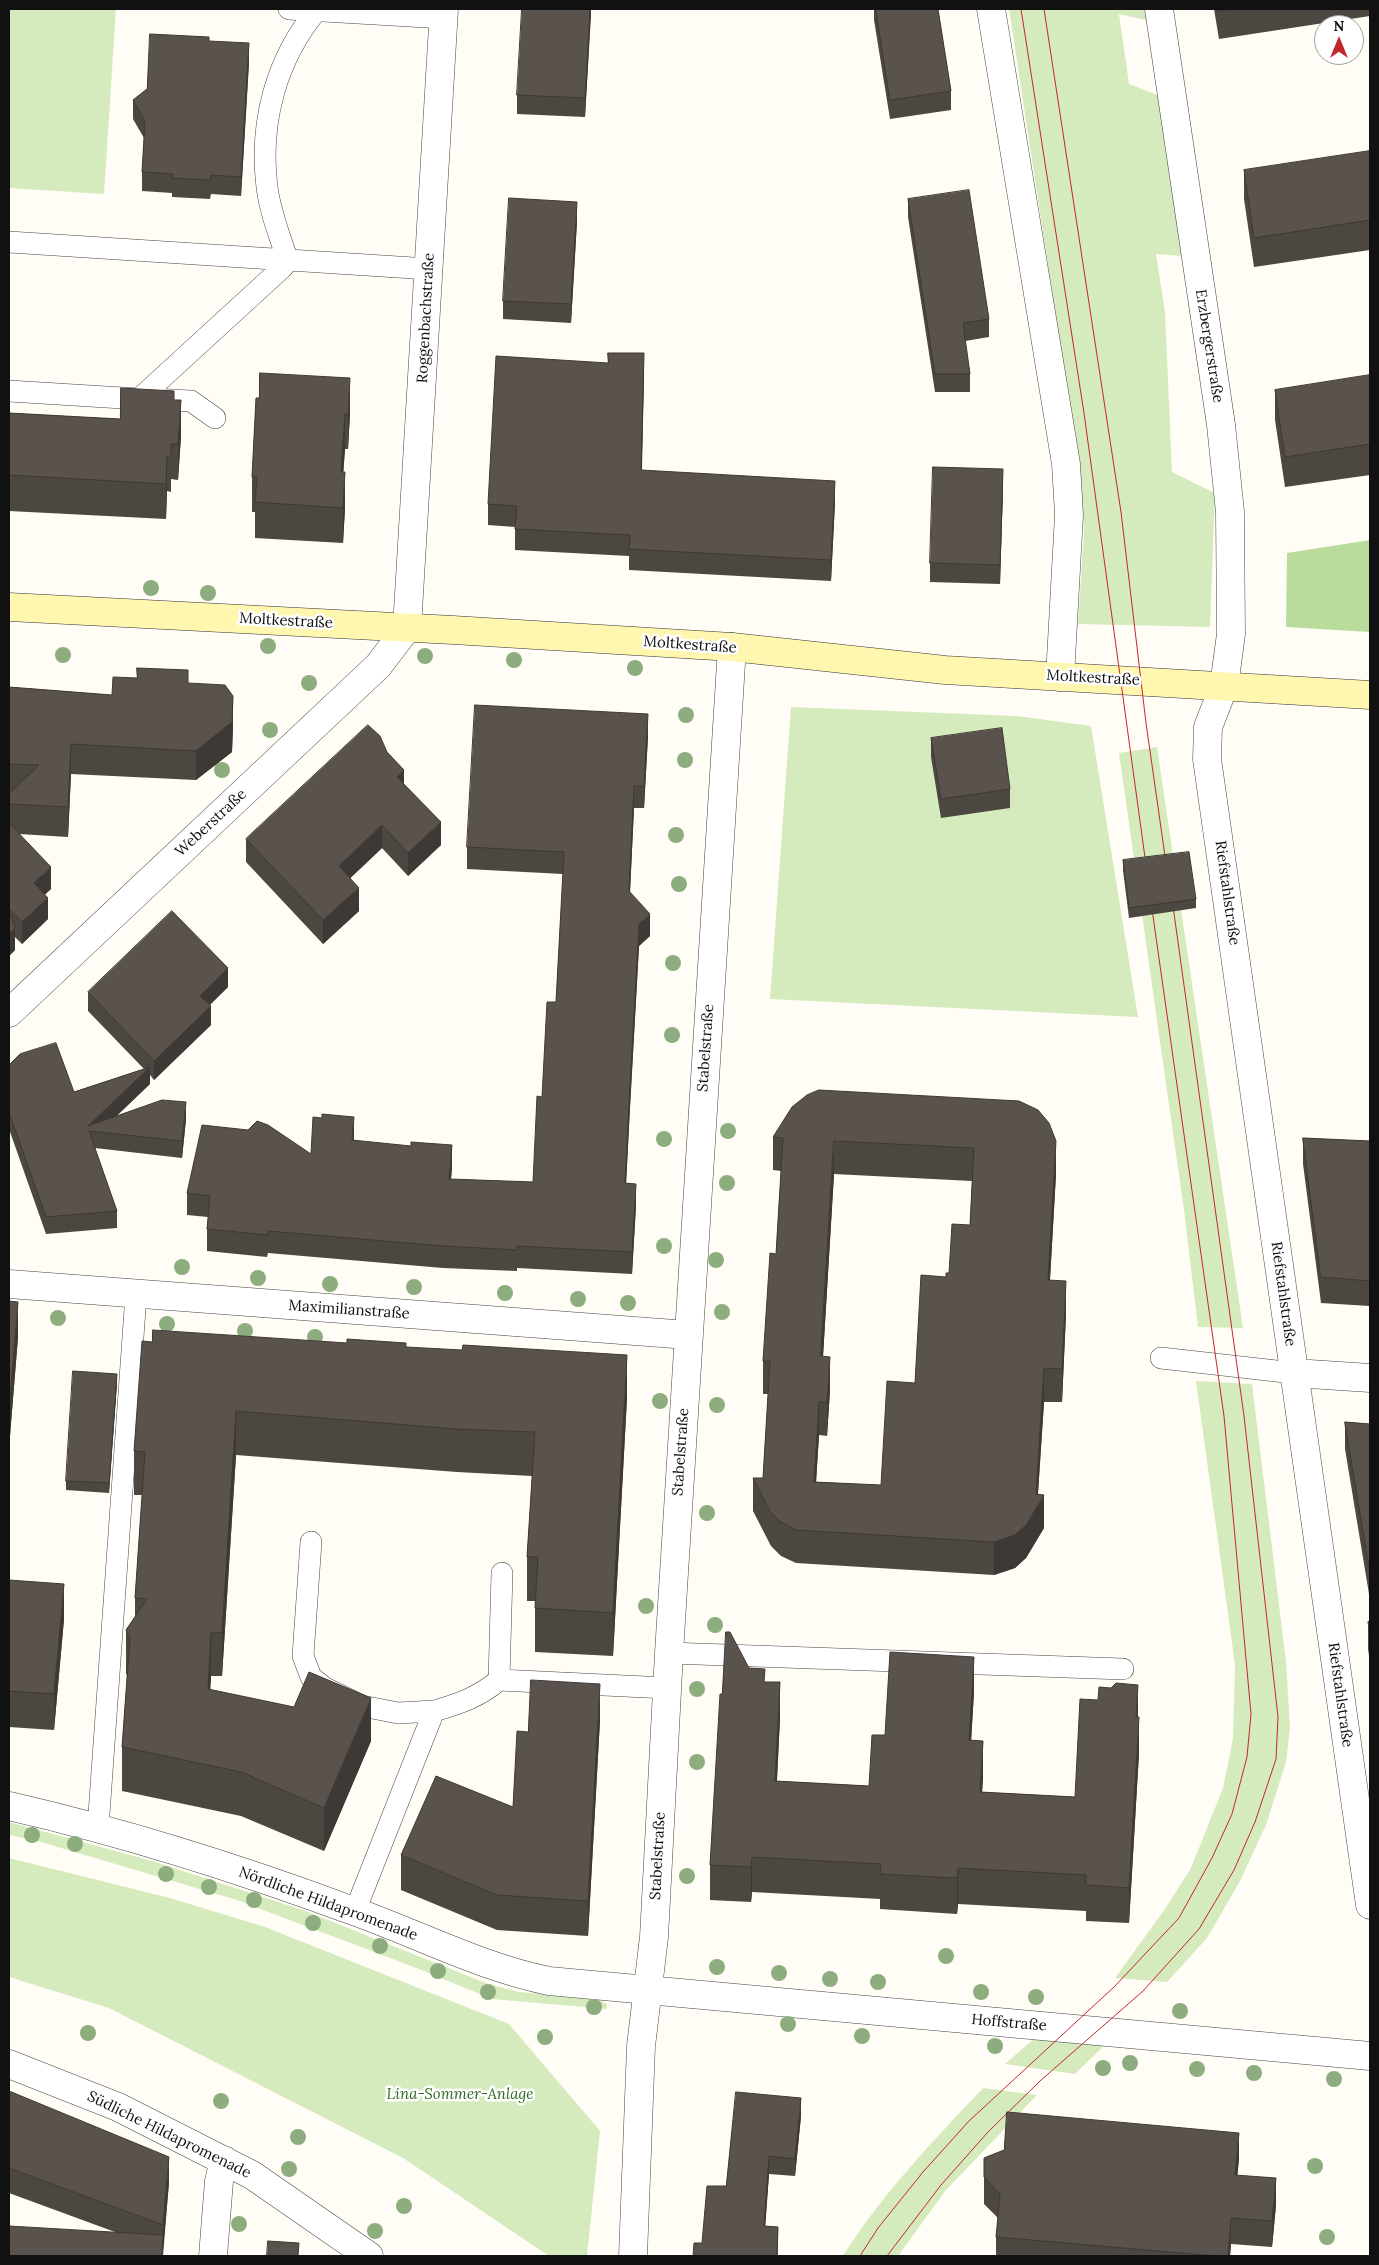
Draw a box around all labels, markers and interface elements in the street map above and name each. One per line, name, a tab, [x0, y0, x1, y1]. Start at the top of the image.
north arrow	[1314, 15, 1364, 65]
text: N	[1334, 17, 1344, 35]
street label: Roggenbachstraße	[414, 252, 438, 384]
street label: Erzbergerstraße	[1191, 288, 1227, 404]
street label: Moltkestraße	[239, 610, 333, 632]
street label: Moltkestraße	[643, 633, 737, 657]
street label: Moltkestraße	[1046, 667, 1140, 689]
street label: Weberstraße	[172, 785, 250, 861]
street label: Riefstahlstraße	[1211, 839, 1243, 947]
street label: Stabelstraße	[694, 1003, 718, 1093]
street label: Riefstahlstraße	[1267, 1240, 1299, 1348]
street label: Maximilianstraße	[288, 1297, 410, 1323]
street label: Stabelstraße	[669, 1407, 693, 1497]
street label: Riefstahlstraße	[1324, 1641, 1356, 1749]
street label: Stabelstraße	[647, 1812, 669, 1900]
street label: Nördliche Hildapromenade	[236, 1863, 420, 1945]
street label: Hoffstraße	[971, 2011, 1047, 2035]
park label: Lina-Sommer-Anlage	[387, 2086, 533, 2104]
street label: Südliche Hildapromenade	[84, 2087, 254, 2183]

